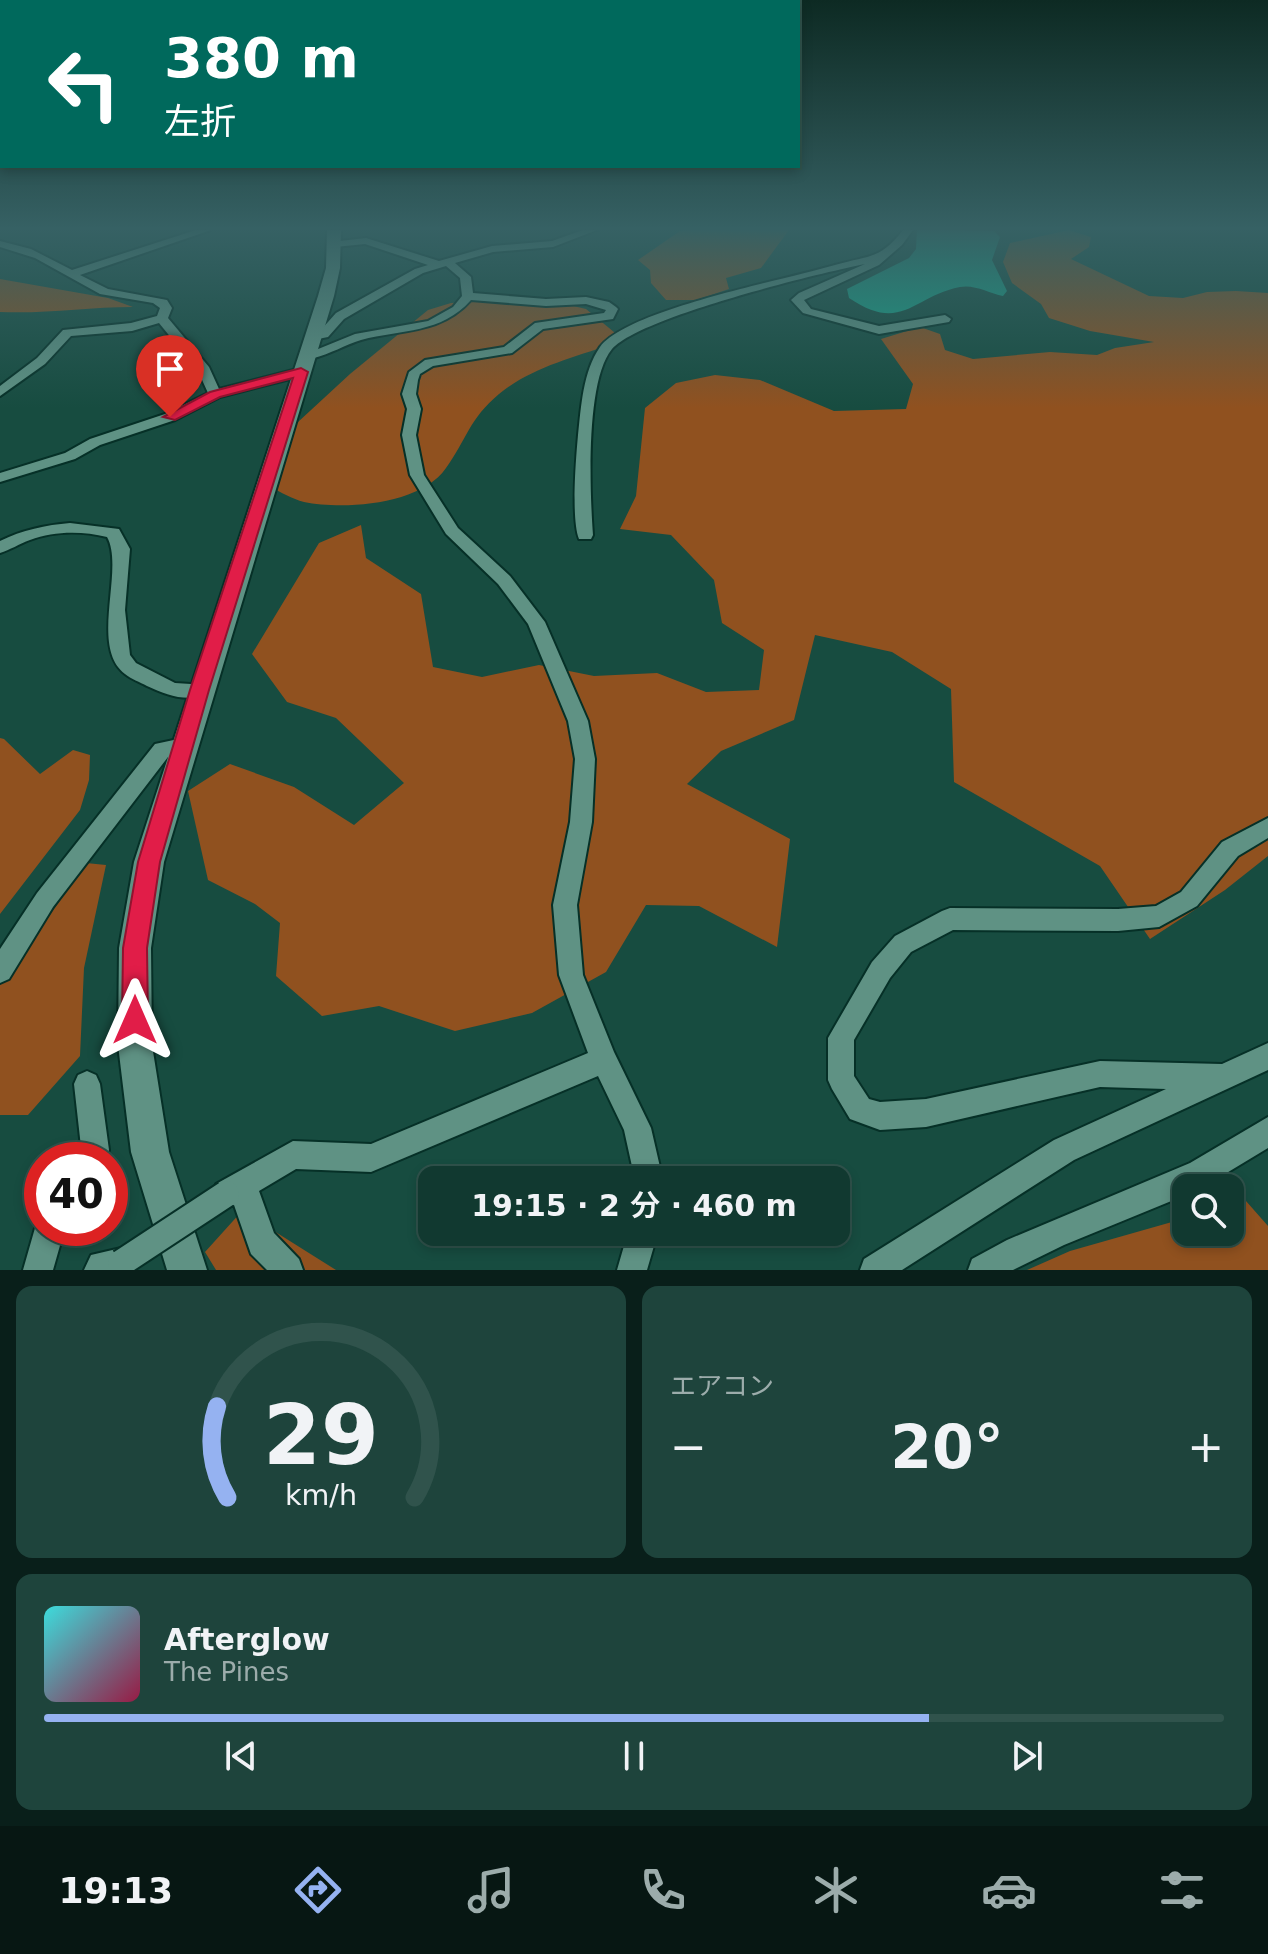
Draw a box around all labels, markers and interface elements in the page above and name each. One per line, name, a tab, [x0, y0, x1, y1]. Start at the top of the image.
text: 380 m	[164, 25, 359, 90]
icon: left	[32, 32, 136, 136]
text: 左折	[164, 101, 236, 142]
pin	[136, 335, 204, 417]
icon: arrive	[148, 347, 192, 391]
position arrow	[93, 978, 177, 1062]
speed limit sign: 40	[24, 1142, 128, 1246]
map controls	[1172, 1174, 1244, 1246]
button: search	[1172, 1174, 1244, 1246]
text: 19:15 · 2 分 · 460 m	[471, 1188, 797, 1223]
text: エアコン	[670, 1371, 774, 1401]
text: 29	[263, 1387, 379, 1484]
text: 20°	[890, 1412, 1004, 1482]
text: −	[670, 1421, 707, 1472]
text: +	[1187, 1421, 1224, 1472]
text: km/h	[285, 1478, 357, 1512]
text: Afterglow	[164, 1622, 330, 1657]
text: The Pines	[164, 1657, 289, 1687]
icon: previous	[219, 1734, 263, 1778]
icon: pause	[612, 1734, 656, 1778]
icon: next	[1005, 1734, 1049, 1778]
icon: directions	[290, 1862, 346, 1918]
icon: music	[463, 1862, 519, 1918]
icon: phone	[635, 1862, 691, 1918]
icon: climate	[808, 1862, 864, 1918]
icon: car	[981, 1862, 1037, 1918]
icon: filters	[1154, 1862, 1210, 1918]
text: 19:13	[58, 1870, 173, 1911]

